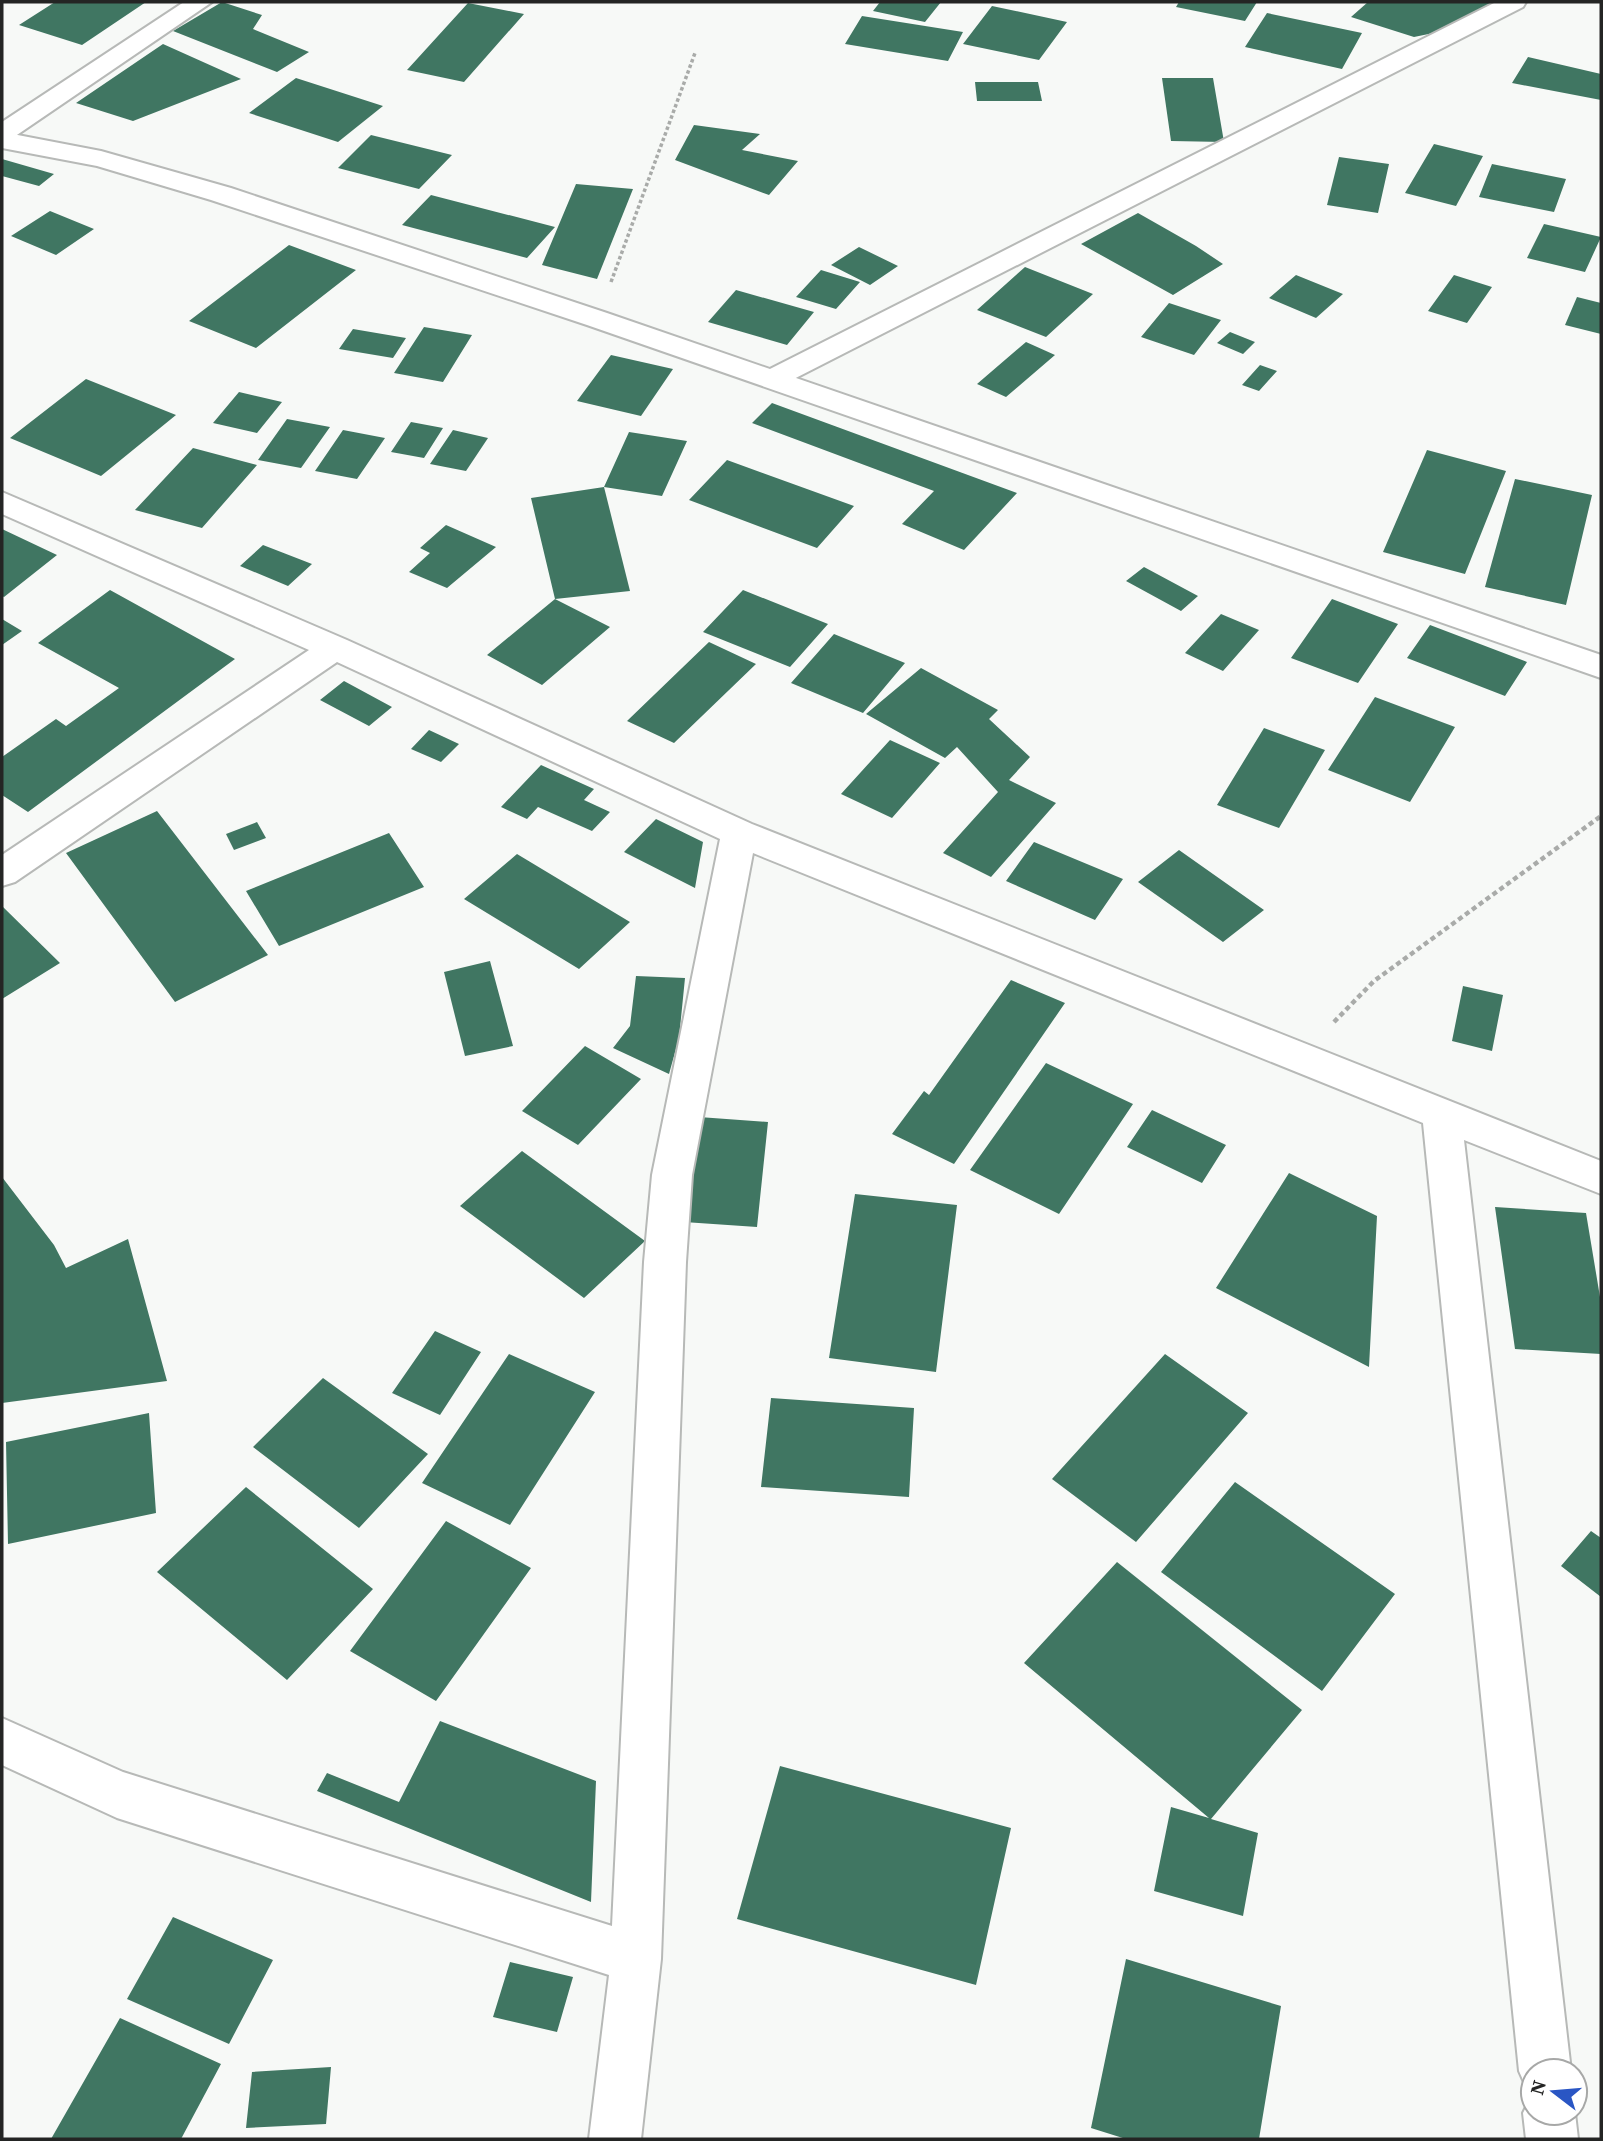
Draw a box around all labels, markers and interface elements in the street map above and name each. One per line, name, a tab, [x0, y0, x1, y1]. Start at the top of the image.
north arrow	[1519, 2057, 1589, 2127]
text: N	[1523, 2077, 1552, 2098]

